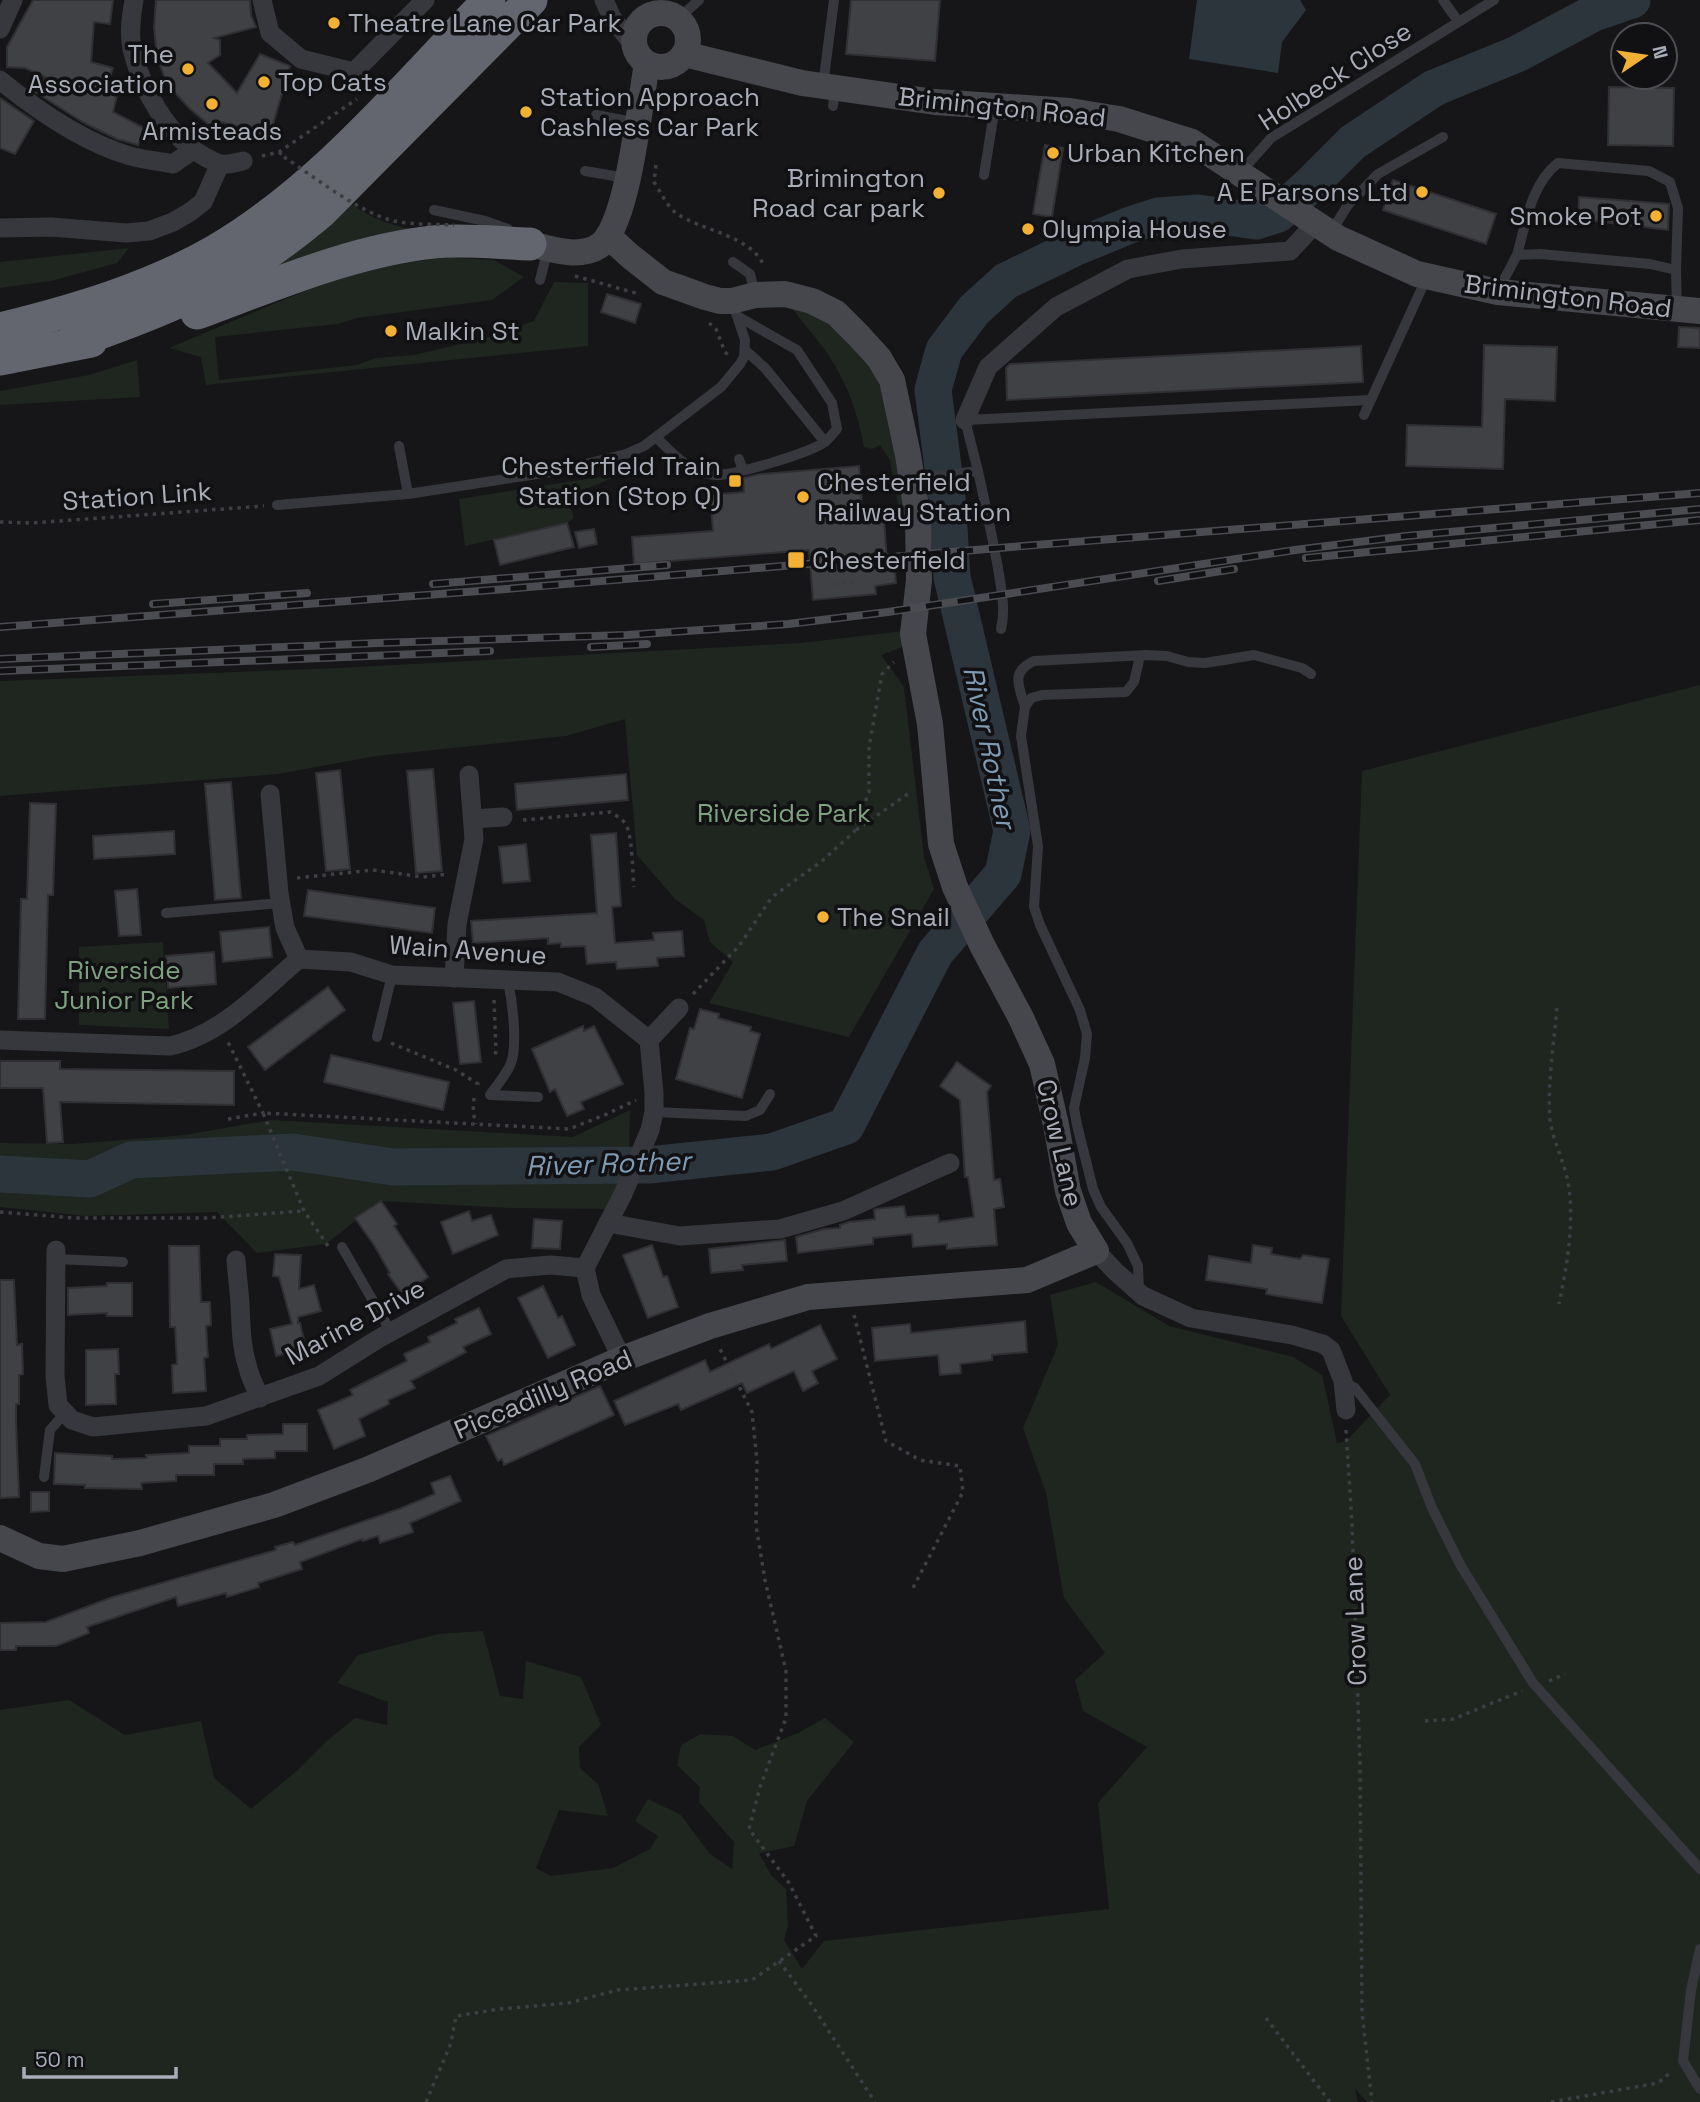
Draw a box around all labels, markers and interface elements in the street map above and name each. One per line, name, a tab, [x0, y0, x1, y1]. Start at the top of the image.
place label: Theatre Lane Car Park	[348, 6, 621, 40]
street label: Holbeck Close	[1252, 14, 1418, 138]
marker: Theatre Lane Car Park	[326, 15, 342, 31]
north arrow	[1609, 21, 1679, 91]
place label: The Association	[28, 37, 174, 101]
text: N	[1646, 43, 1674, 61]
marker: The Association	[180, 61, 196, 77]
place label: Top Cats	[278, 65, 387, 99]
marker: Top Cats	[256, 74, 272, 90]
street label: Brimington Road	[896, 79, 1108, 135]
place label: Station Approach Cashless Car Park	[540, 80, 760, 144]
marker: Armisteads	[204, 96, 220, 112]
marker: Station Approach Cashless Car Park	[518, 104, 534, 120]
place label: Armisteads	[142, 114, 282, 148]
place label: Urban Kitchen	[1067, 136, 1245, 170]
marker: Urban Kitchen	[1045, 145, 1061, 161]
place label: Brimington Road car park	[752, 161, 925, 225]
place label: A E Parsons Ltd	[1217, 175, 1408, 209]
marker: A E Parsons Ltd	[1414, 184, 1430, 200]
marker: Brimington Road car park	[931, 185, 947, 201]
place label: Smoke Pot	[1510, 199, 1642, 233]
marker: Smoke Pot	[1648, 208, 1664, 224]
place label: Olympia House	[1042, 212, 1227, 246]
marker: Olympia House	[1020, 221, 1036, 237]
street label: Brimington Road	[1462, 266, 1674, 326]
place label: Malkin St	[405, 314, 520, 348]
marker: Malkin St	[383, 323, 399, 339]
place label: Chesterfield Train Station (Stop Q)	[501, 449, 721, 513]
place label: Chesterfield Railway Station	[817, 465, 1011, 529]
marker: Chesterfield Train Station (Stop Q)	[727, 473, 743, 489]
street label: Station Link	[61, 474, 213, 518]
marker: Chesterfield Railway Station	[795, 489, 811, 505]
place label: Chesterfield	[812, 543, 966, 577]
marker: Chesterfield	[786, 550, 806, 570]
water label: River Rother	[955, 663, 1025, 835]
park label: Riverside Park	[697, 796, 871, 830]
place label: The Snail	[837, 900, 950, 934]
marker: The Snail	[815, 909, 831, 925]
street label: Wain Avenue	[388, 928, 548, 972]
park label: Riverside Junior Park	[54, 953, 194, 1017]
street label: Crow Lane	[1029, 1076, 1091, 1210]
water label: River Rother	[525, 1142, 695, 1184]
street label: Marine Drive	[279, 1271, 431, 1373]
street label: Piccadilly Road	[449, 1341, 637, 1447]
street label: Crow Lane	[1336, 1556, 1374, 1686]
scale bar	[24, 2036, 177, 2080]
text: 50 m	[35, 2046, 85, 2073]

